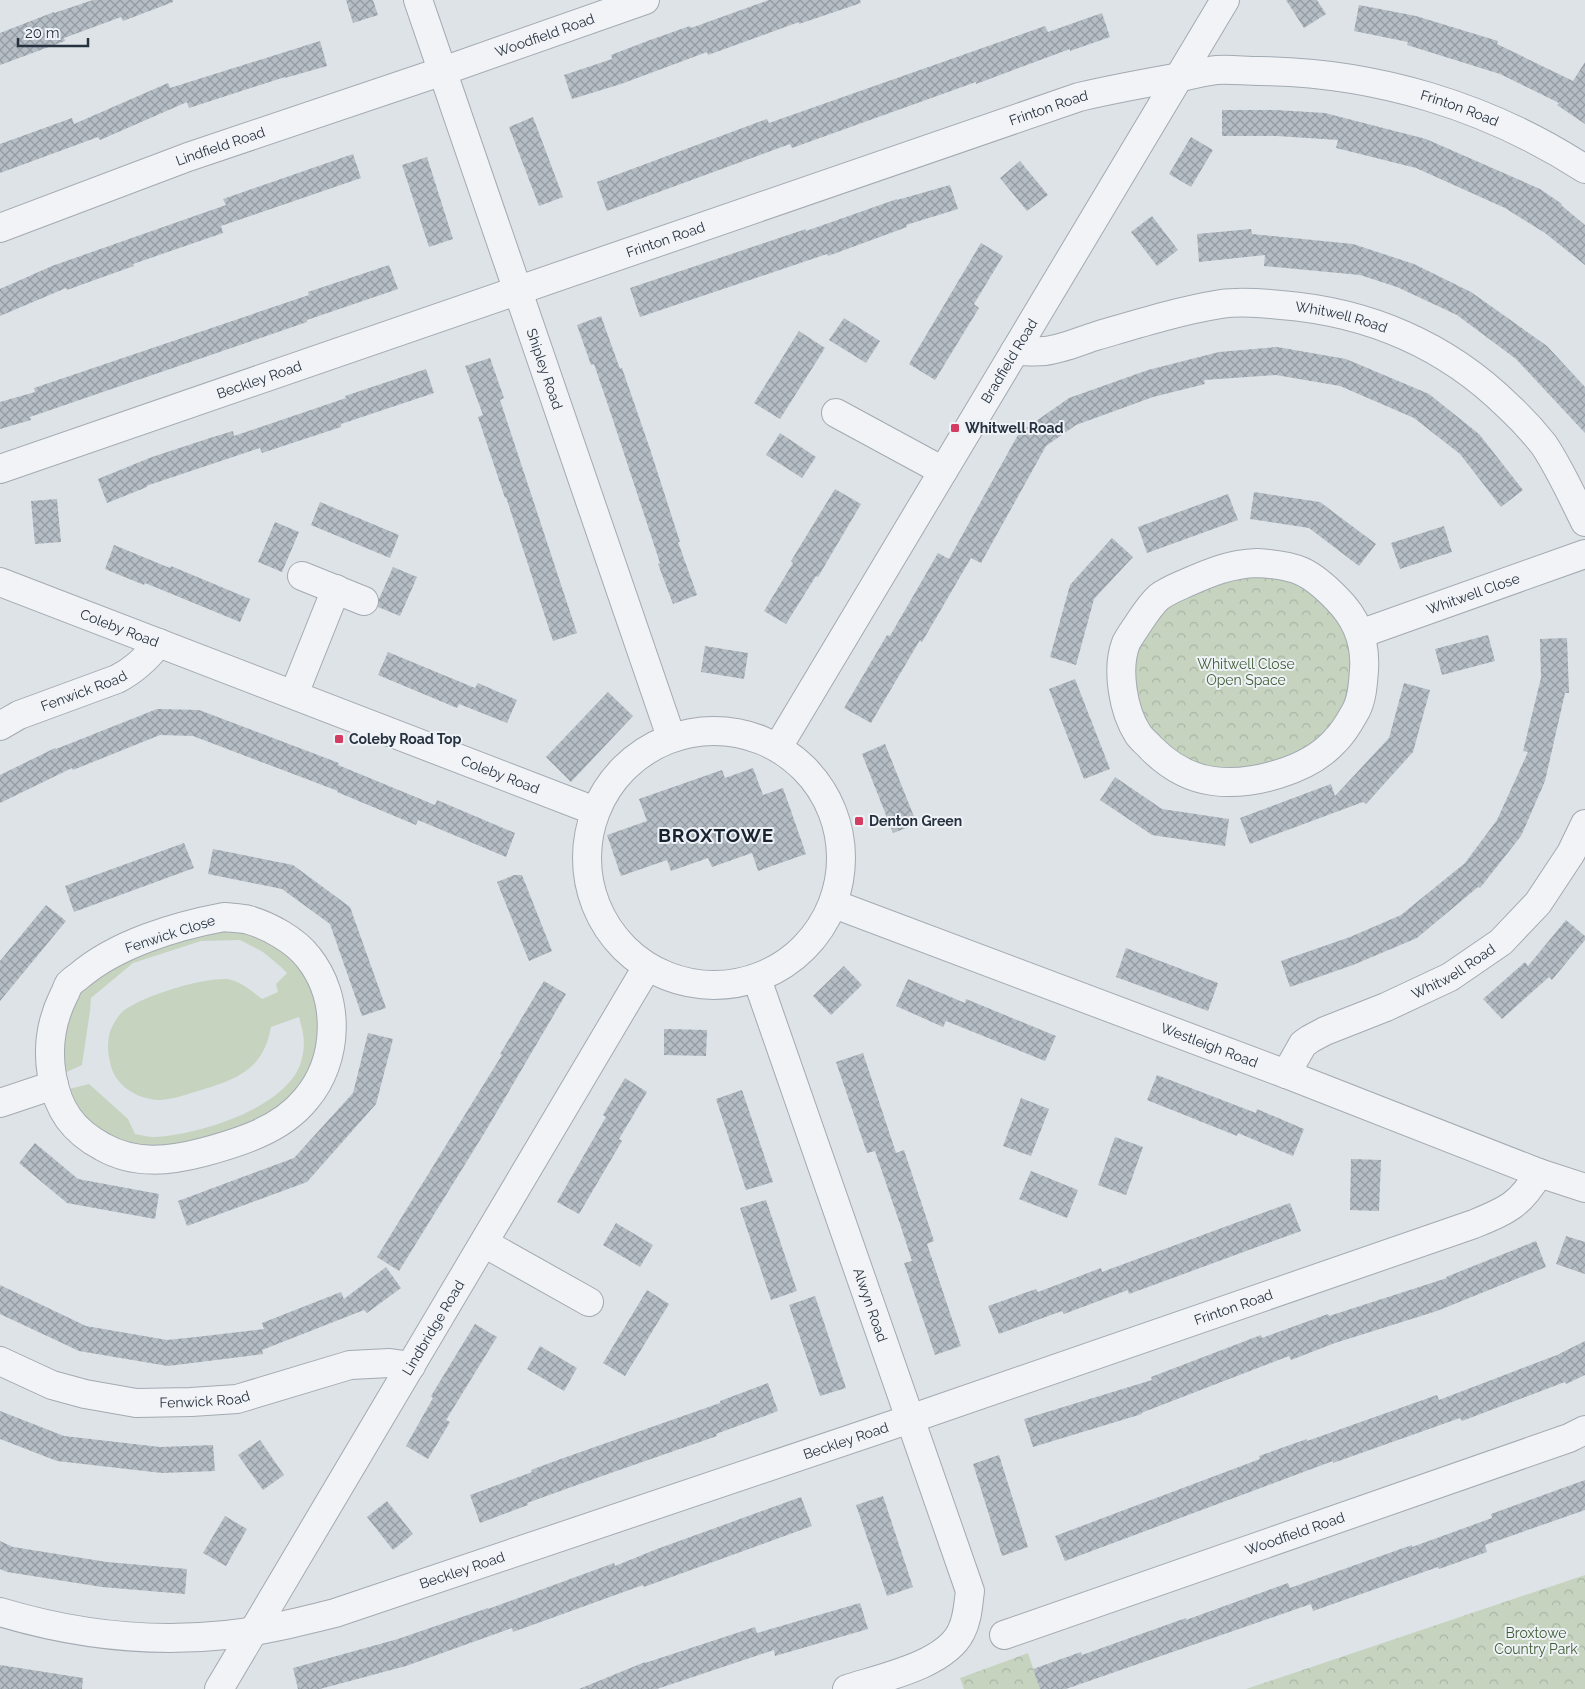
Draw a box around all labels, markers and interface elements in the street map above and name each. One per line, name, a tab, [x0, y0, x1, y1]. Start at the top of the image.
street label: Woodfield Road	[493, 10, 597, 60]
scale bar	[18, 15, 88, 47]
text: 20 m	[25, 24, 60, 42]
street label: Frinton Road	[1007, 87, 1089, 128]
street label: Frinton Road	[1419, 87, 1501, 130]
street label: Lindfield Road	[173, 124, 267, 169]
street label: Frinton Road	[624, 219, 707, 260]
street label: Whitwell Road	[1294, 298, 1390, 336]
street label: Bradfield Road	[978, 316, 1040, 406]
street label: Shipley Road	[523, 326, 566, 411]
street label: Beckley Road	[214, 358, 304, 402]
place label: Whitwell Road	[965, 420, 1063, 436]
marker: Whitwell Road	[949, 422, 961, 434]
street label: Whitwell Close	[1424, 570, 1522, 618]
street label: Coleby Road	[78, 606, 161, 650]
park label: Whitwell Close Open Space	[1197, 656, 1295, 688]
street label: Fenwick Road	[38, 667, 130, 714]
place label: Coleby Road Top	[349, 731, 462, 747]
marker: Coleby Road Top	[333, 733, 345, 745]
street label: Coleby Road	[459, 752, 542, 797]
place label: Denton Green	[869, 813, 962, 829]
marker: Denton Green	[853, 815, 865, 827]
district label: BROXTOWE	[658, 824, 774, 846]
street label: Fenwick Close	[123, 912, 217, 956]
street label: Whitwell Road	[1409, 940, 1498, 1002]
street label: Westleigh Road	[1159, 1020, 1260, 1071]
street label: Alwyn Road	[850, 1266, 891, 1344]
street label: Lindbridge Road	[399, 1277, 467, 1378]
street label: Frinton Road	[1192, 1286, 1275, 1328]
street label: Fenwick Road	[159, 1388, 252, 1411]
street label: Beckley Road	[801, 1419, 890, 1462]
street label: Woodfield Road	[1243, 1509, 1347, 1558]
street label: Beckley Road	[417, 1548, 507, 1592]
park label: Broxtowe Country Park	[1494, 1625, 1578, 1657]

